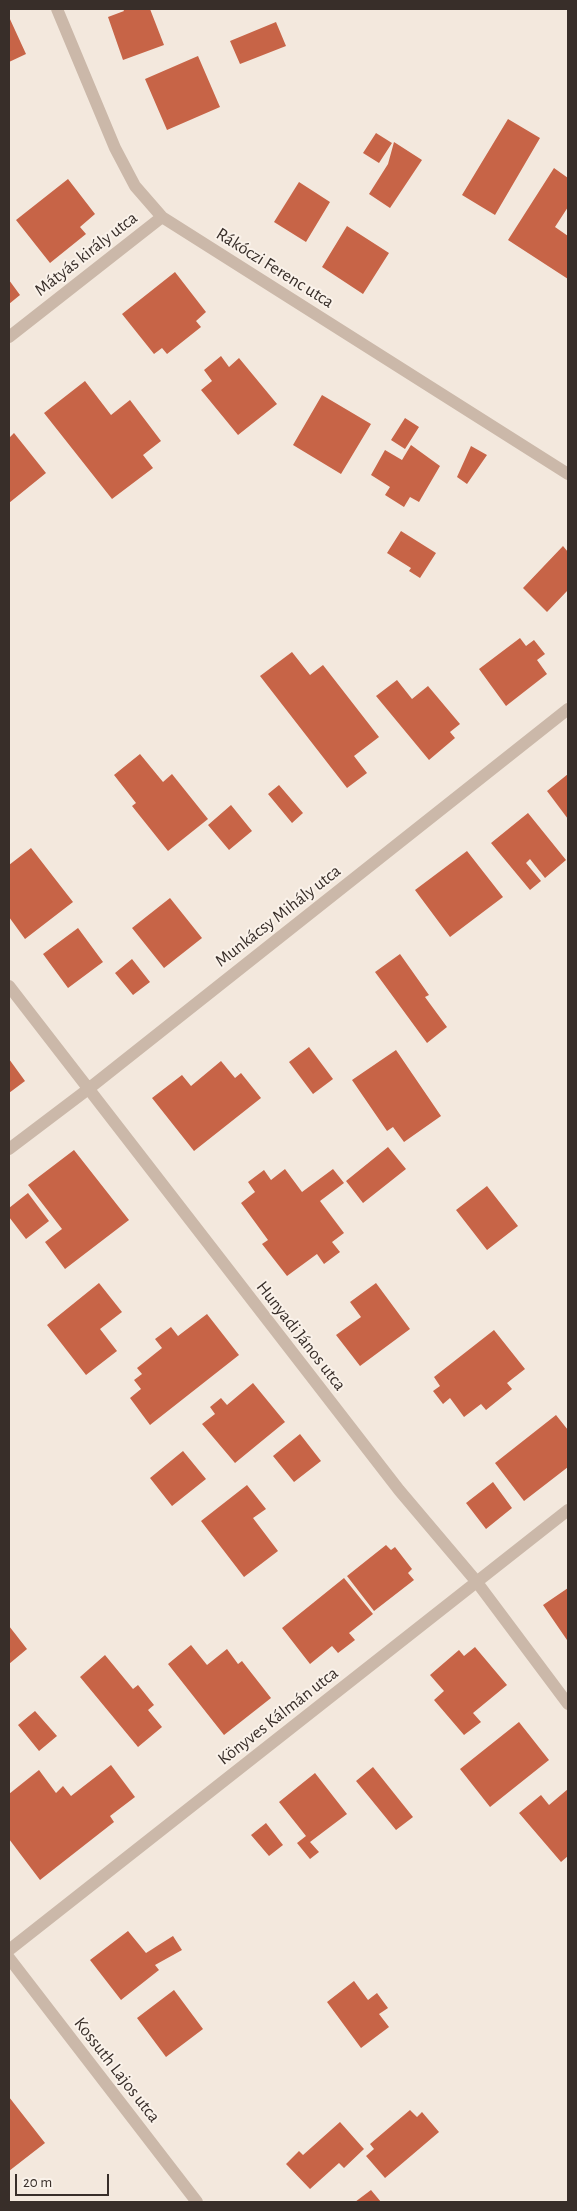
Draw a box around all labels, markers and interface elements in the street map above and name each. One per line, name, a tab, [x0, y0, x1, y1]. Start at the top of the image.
street label: Mátyás király utca	[30, 207, 142, 301]
street label: Rákóczi Ferenc utca	[212, 223, 338, 313]
street label: Munkácsy Mihály utca	[211, 860, 345, 972]
street label: Hunyadi János utca	[251, 1277, 351, 1395]
street label: Könyves Kálmán utca	[213, 1662, 343, 1770]
street label: Kossuth Lajos utca	[69, 2013, 165, 2127]
scale bar	[18, 2164, 111, 2196]
text: 20 m	[23, 2175, 52, 2190]

